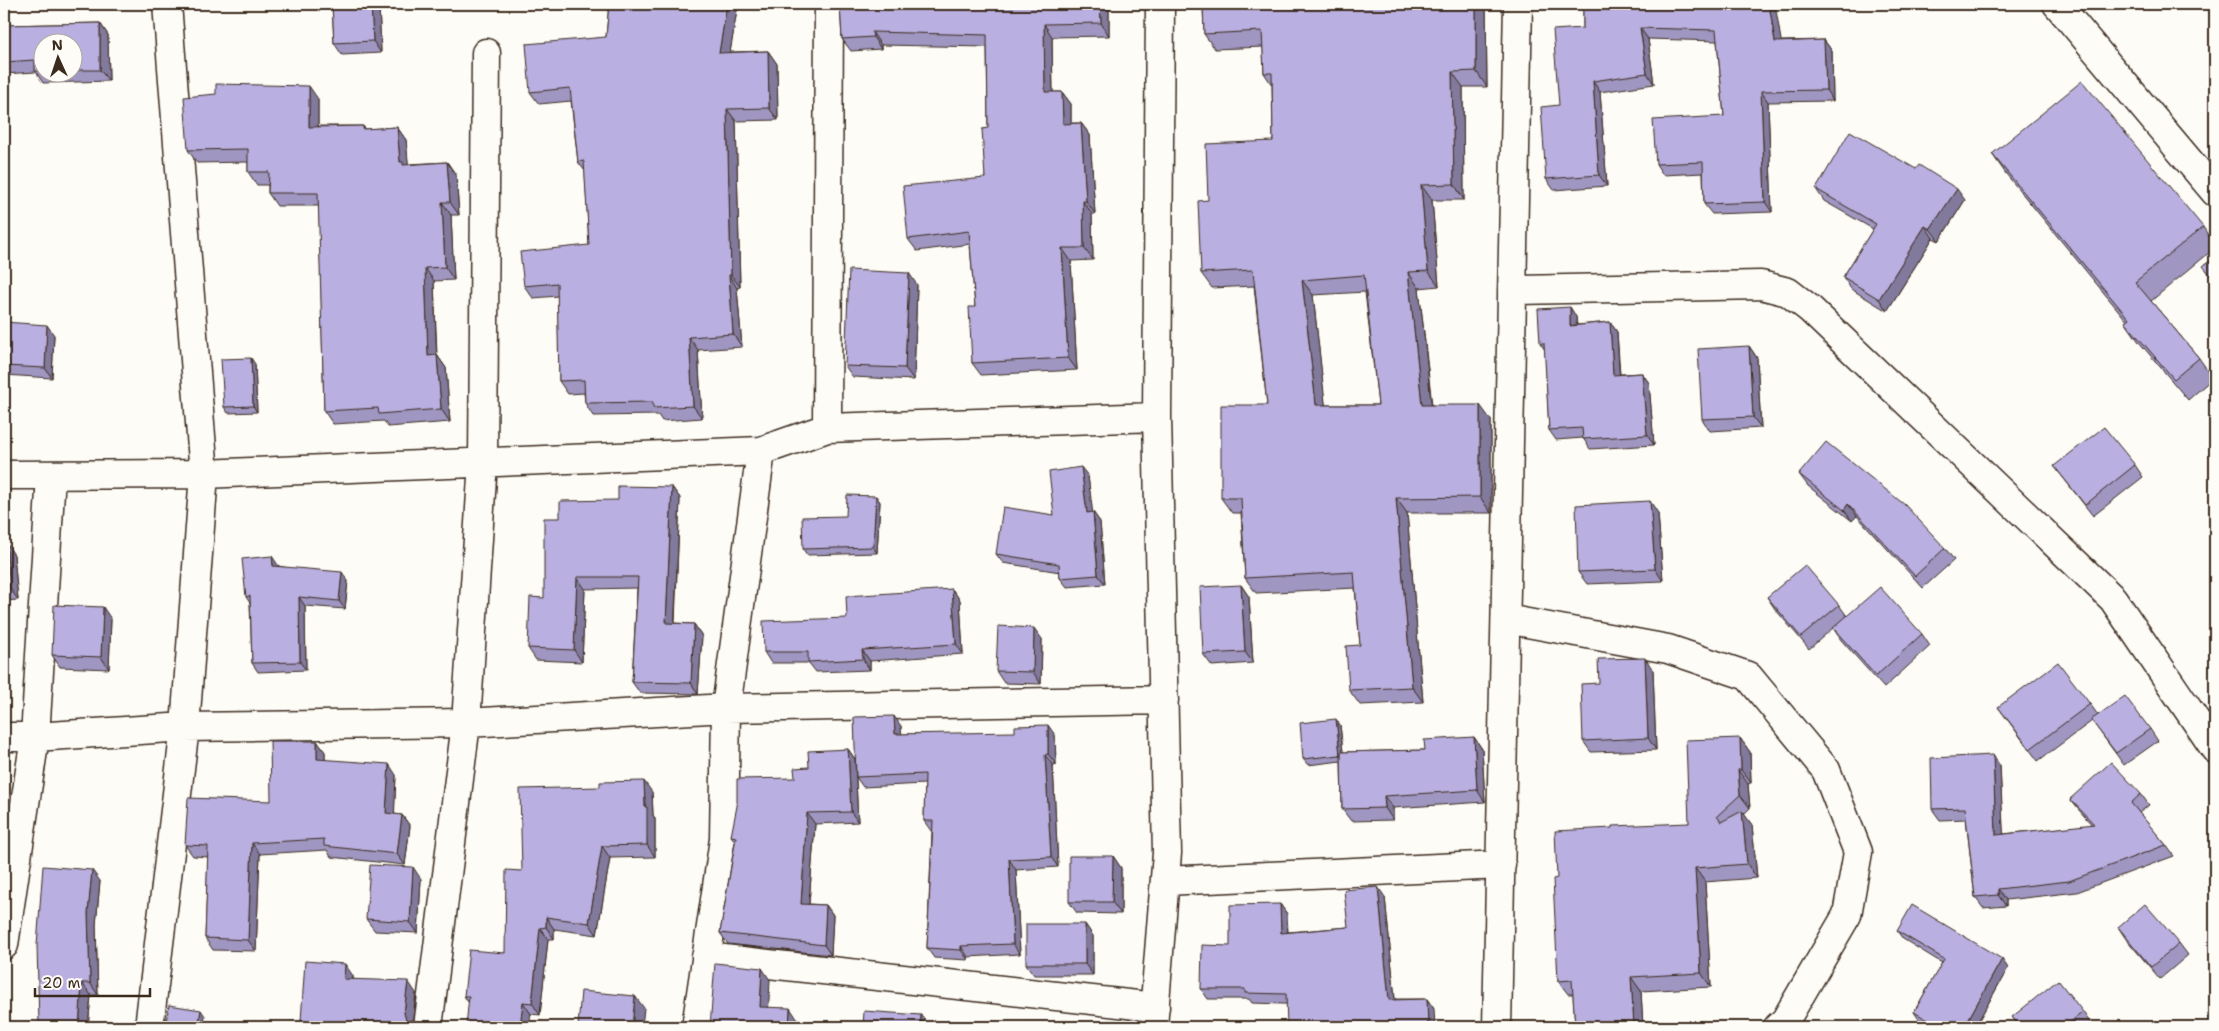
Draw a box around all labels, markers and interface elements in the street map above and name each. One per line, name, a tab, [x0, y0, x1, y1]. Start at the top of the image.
north arrow	[32, 32, 82, 82]
text: N	[51, 36, 63, 54]
scale bar	[35, 966, 150, 998]
text: 20 m	[42, 973, 81, 993]

